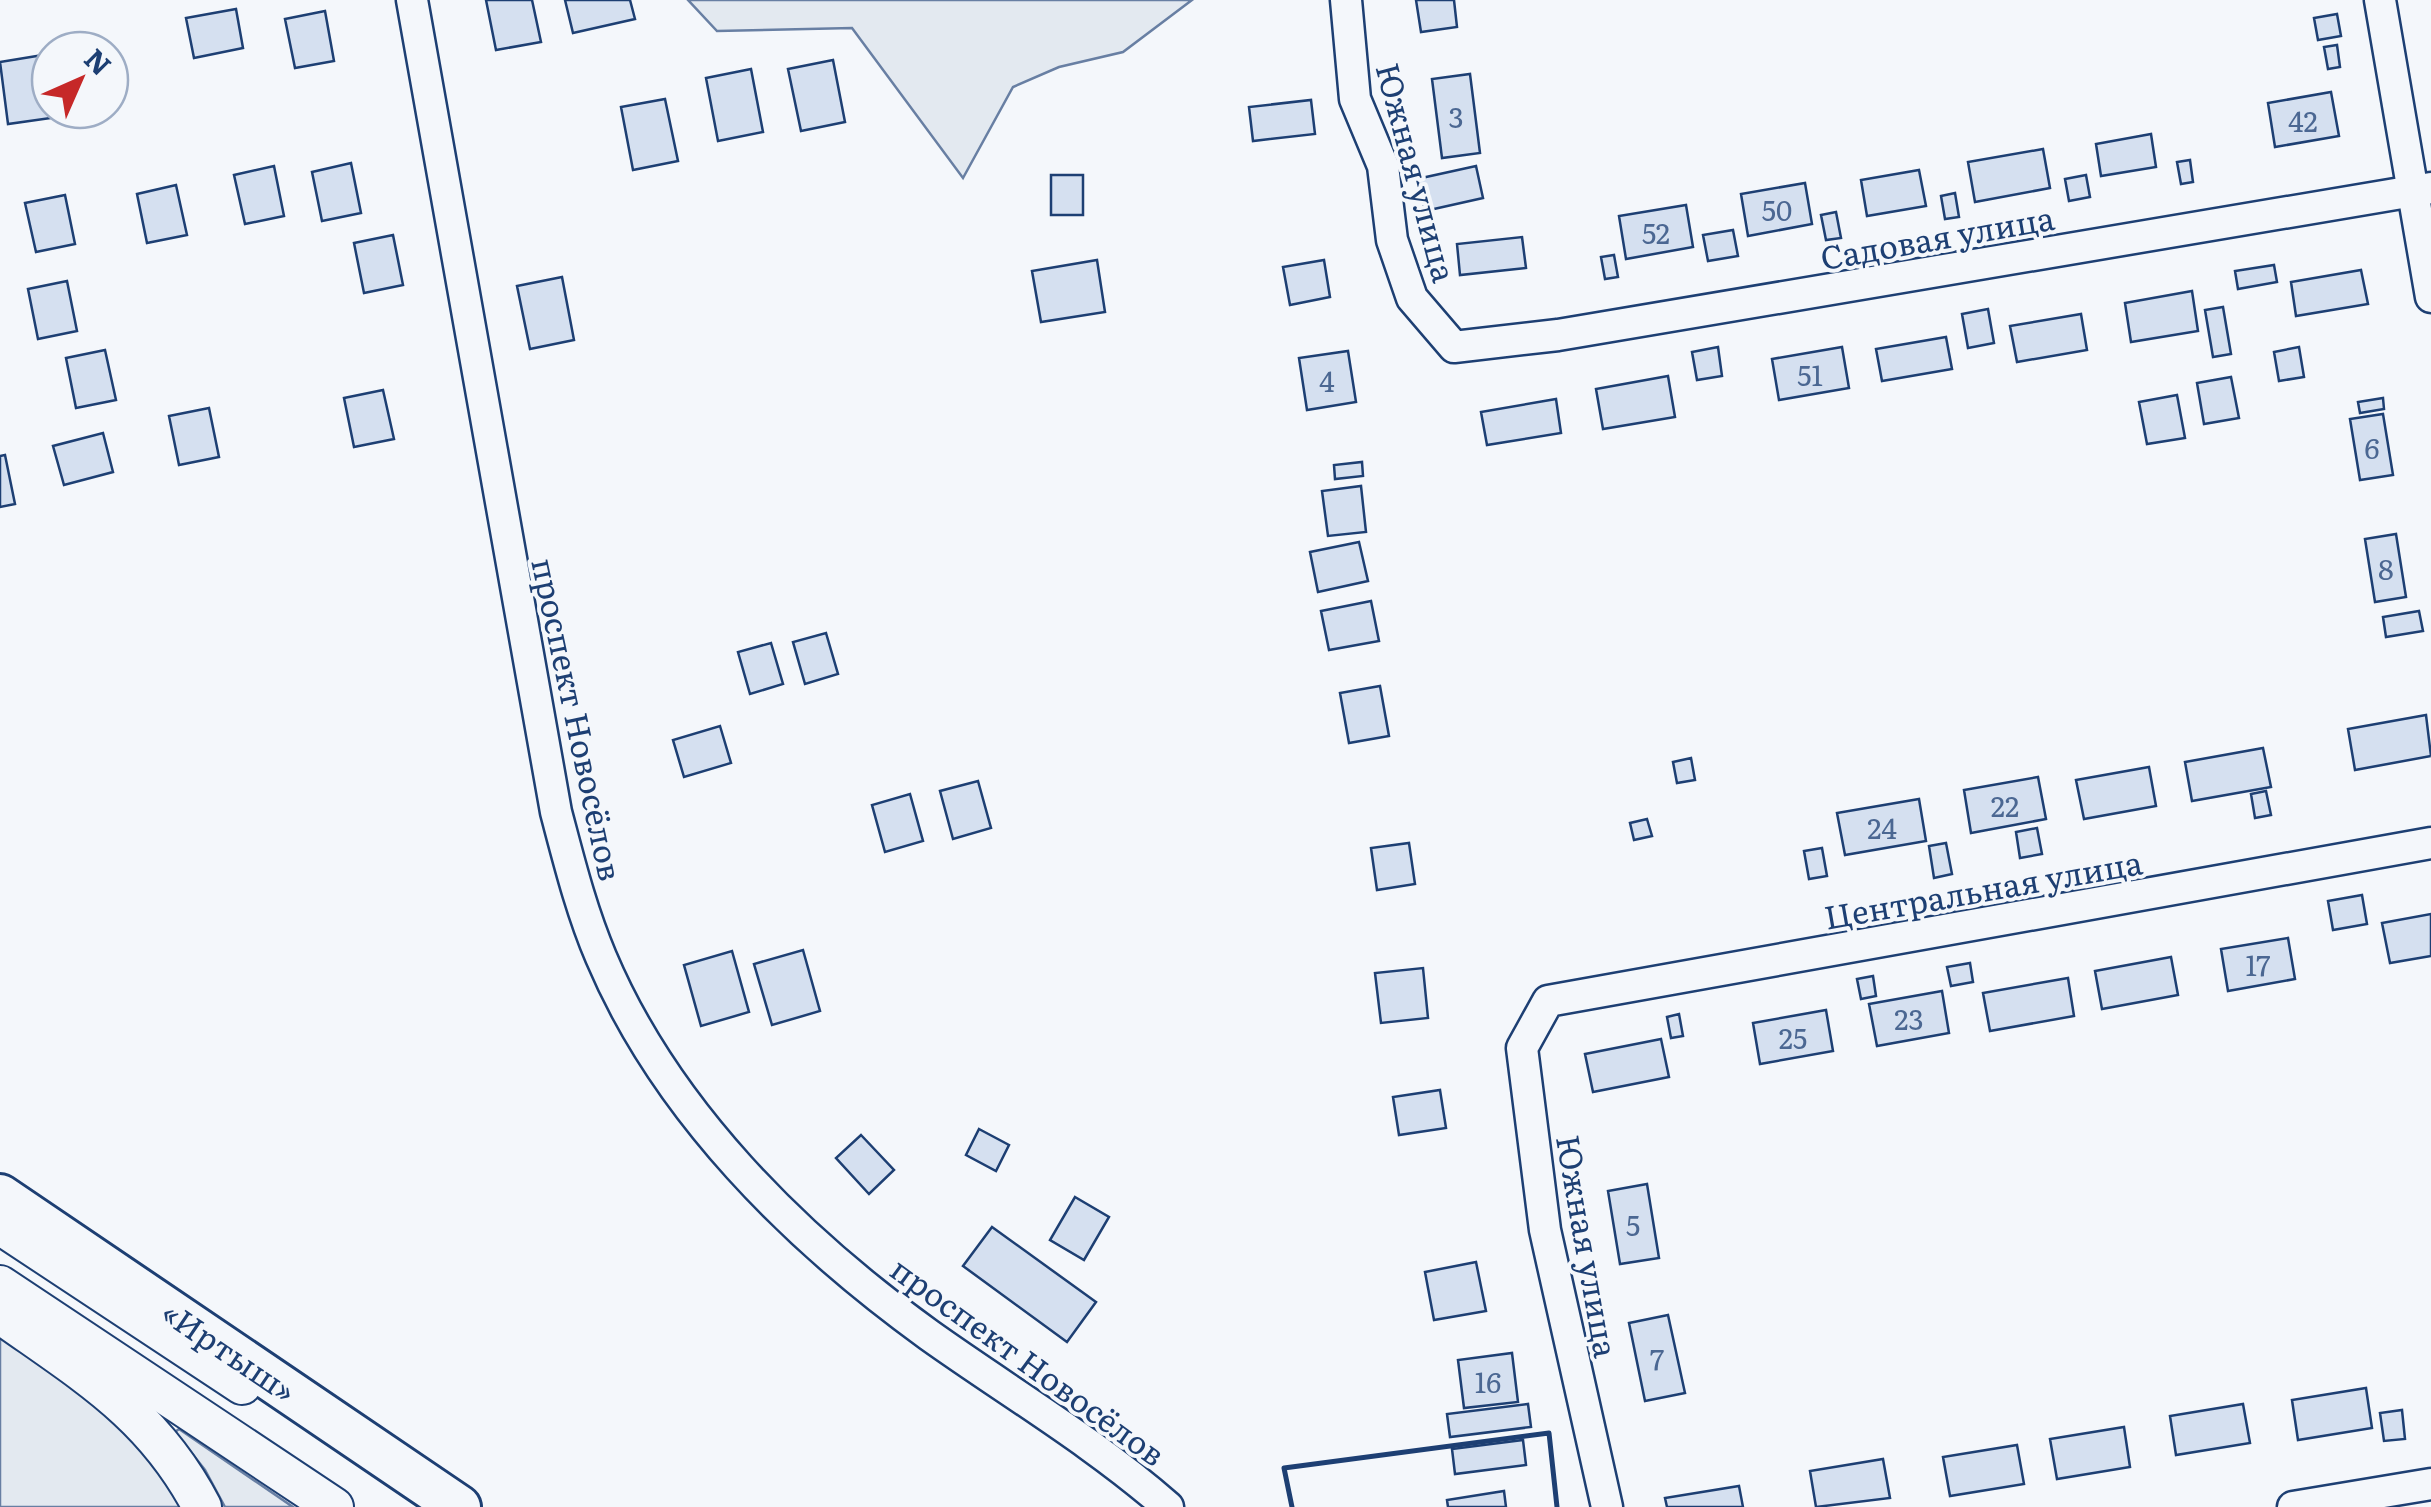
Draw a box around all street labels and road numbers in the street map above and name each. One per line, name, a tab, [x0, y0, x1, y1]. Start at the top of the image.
street label: Южная улица	[1366, 57, 1470, 288]
street label: Садовая улица	[1816, 192, 2058, 280]
street label: проспект Новосёлов	[521, 553, 637, 885]
street label: Центральная улица	[1820, 836, 2146, 940]
street label: Южная улица	[1546, 1131, 1632, 1362]
street label: проспект Новосёлов	[882, 1244, 1176, 1476]
street label: «Иртыш»	[153, 1287, 307, 1413]

